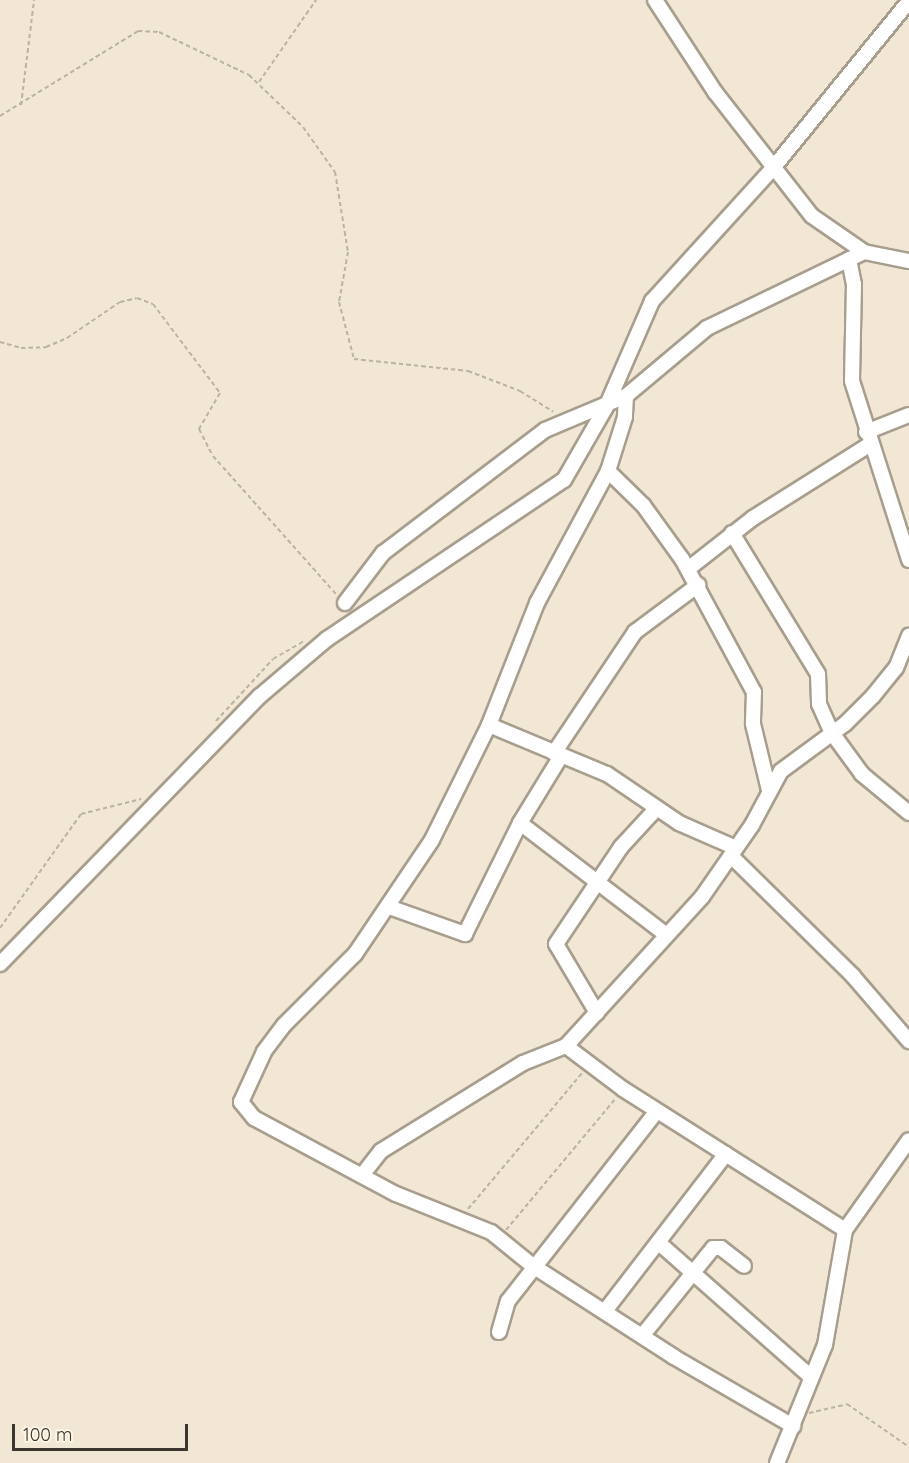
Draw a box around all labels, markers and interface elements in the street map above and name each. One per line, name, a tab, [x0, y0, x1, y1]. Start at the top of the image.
scale bar	[15, 1412, 190, 1450]
text: 100 m	[23, 1423, 72, 1446]

